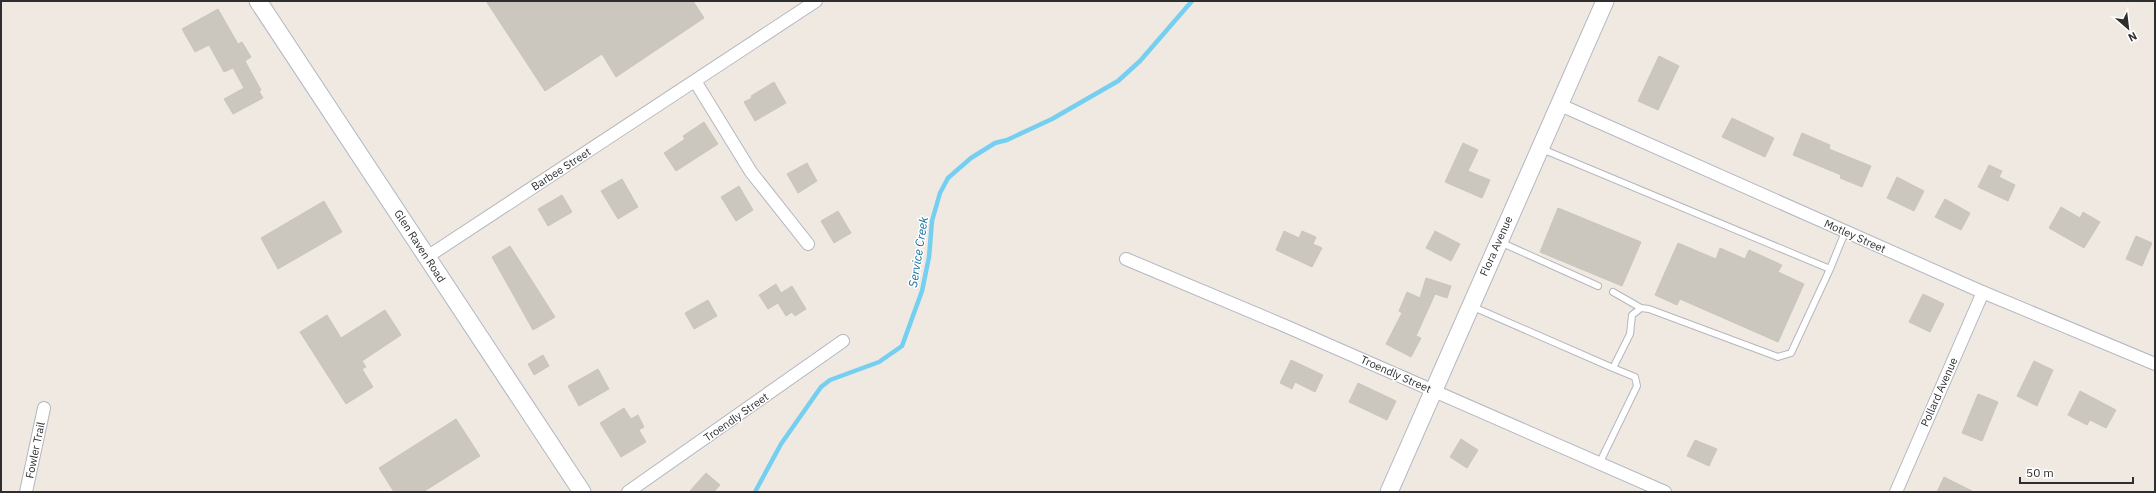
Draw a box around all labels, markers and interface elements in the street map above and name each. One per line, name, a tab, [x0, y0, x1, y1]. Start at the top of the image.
north arrow	[2108, 8, 2148, 48]
text: N	[2126, 29, 2139, 45]
street label: Barbee Street	[529, 144, 594, 193]
street label: Glen Raven Road	[391, 207, 449, 285]
street label: Flora Avenue	[1476, 214, 1516, 278]
water label: Service Creek	[905, 215, 931, 288]
street label: Motley Street	[1822, 216, 1888, 256]
street label: Troendly Street	[1359, 352, 1434, 396]
street label: Pollard Avenue	[1918, 355, 1960, 429]
street label: Troendly Street	[701, 389, 771, 444]
street label: Fowler Trail	[22, 420, 48, 480]
scale bar	[2020, 459, 2133, 485]
text: 50 m	[2026, 465, 2054, 480]

